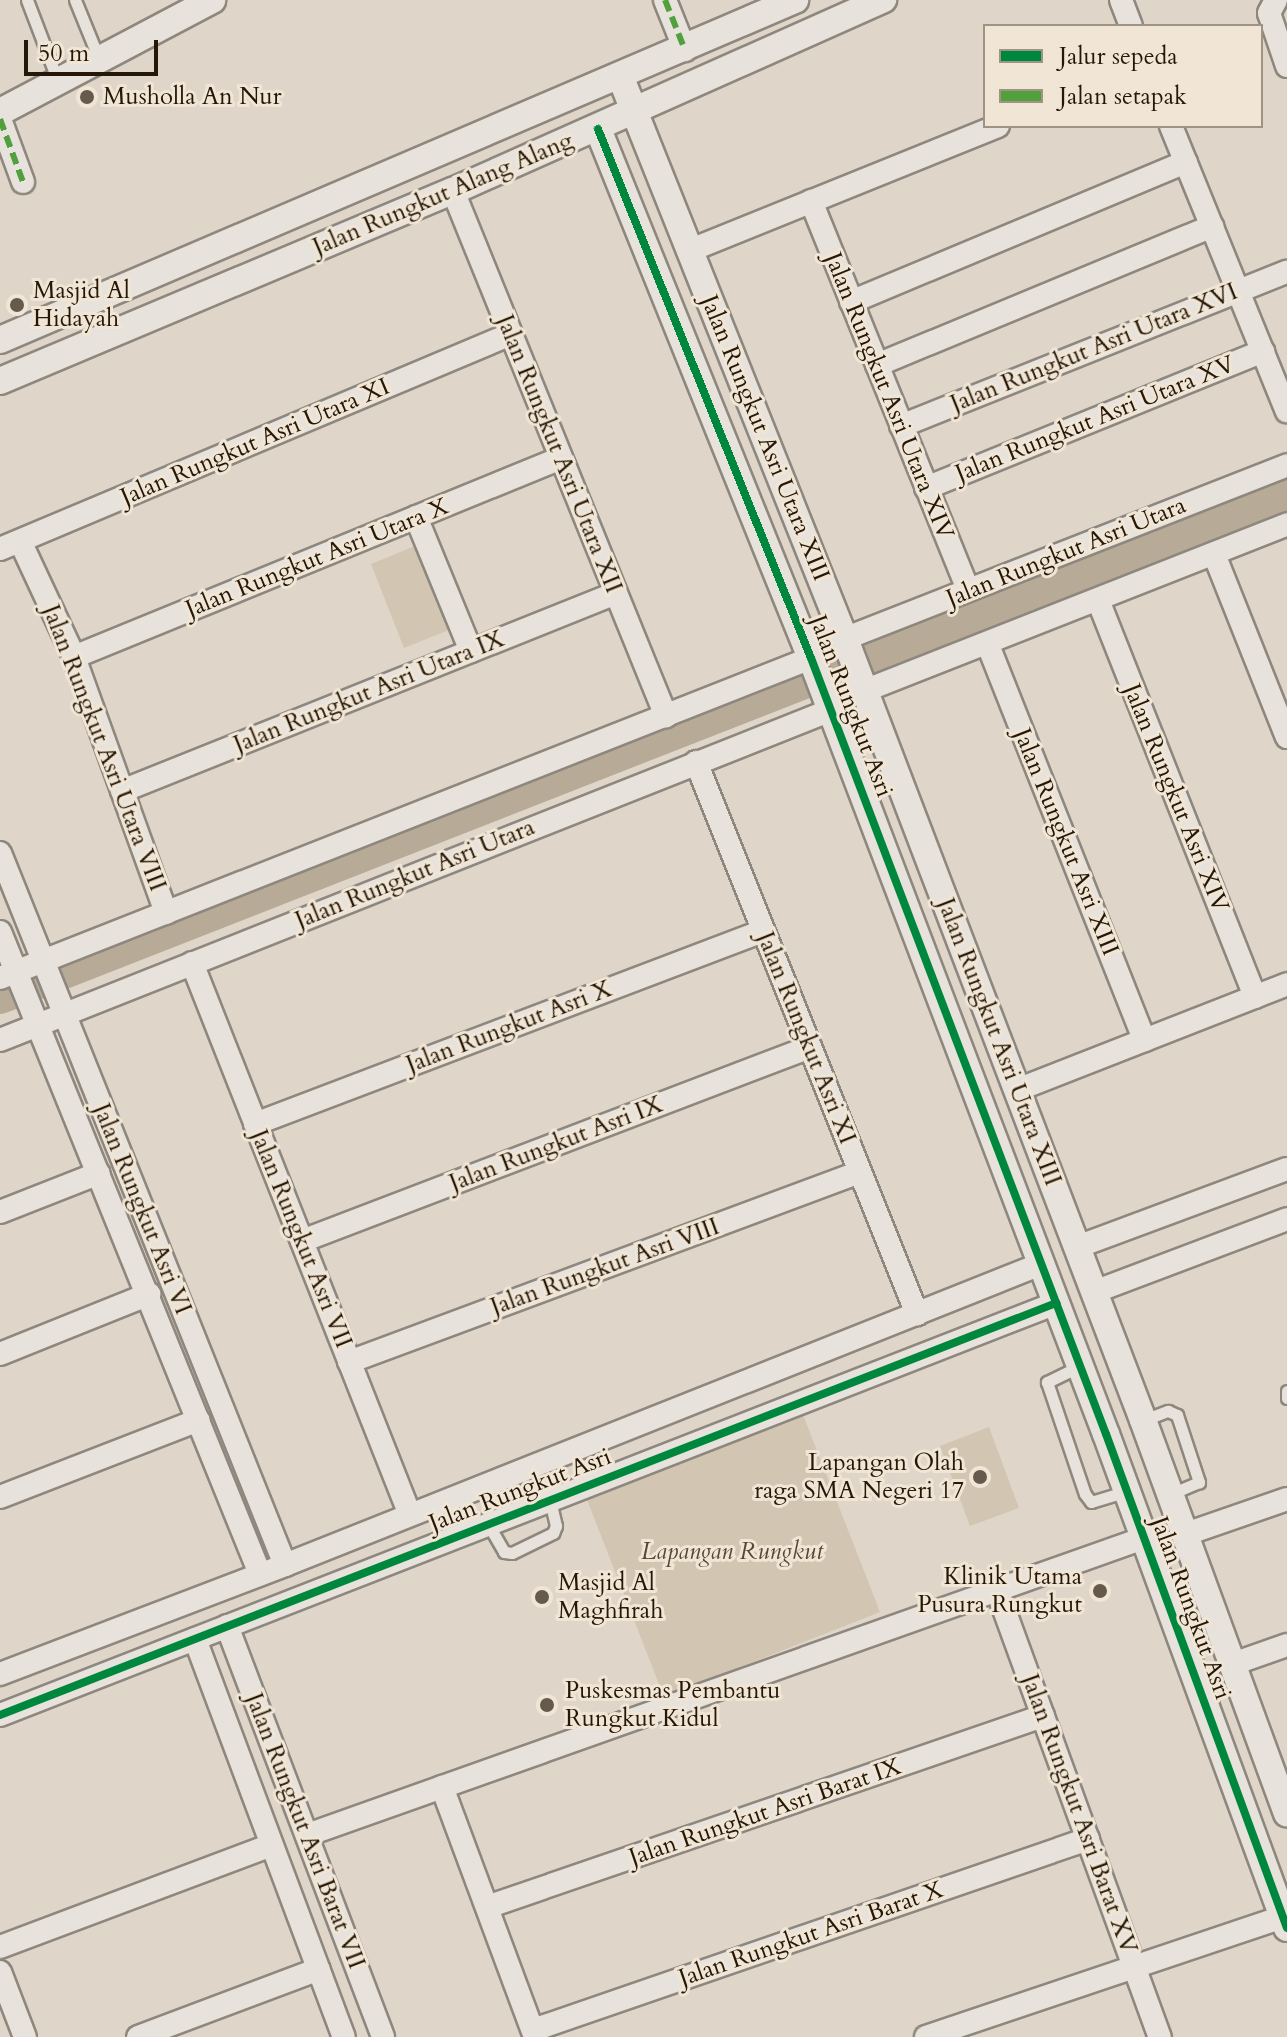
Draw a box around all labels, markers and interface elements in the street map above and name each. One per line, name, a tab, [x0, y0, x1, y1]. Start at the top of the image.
scale bar	[28, 24, 162, 74]
legend	[983, 24, 1263, 128]
text: 50 m	[38, 37, 89, 70]
text: Jalur sepeda	[1059, 40, 1178, 73]
text: Jalan setapak	[1059, 80, 1187, 113]
place label: Musholla An Nur	[103, 83, 282, 111]
marker: Musholla An Nur	[78, 88, 96, 106]
street label: Jalan Rungkut Alang Alang	[309, 126, 577, 262]
street label: Jalan Rungkut Asri Utara XIV	[818, 248, 960, 544]
place label: Masjid Al Hidayah	[33, 277, 130, 333]
street label: Jalan Rungkut Asri Utara XVI	[946, 277, 1242, 419]
street label: Jalan Rungkut Asri Utara XIII	[694, 291, 836, 585]
marker: Masjid Al Hidayah	[8, 296, 26, 314]
street label: Jalan Rungkut Asri Utara XII	[490, 311, 628, 597]
street label: Jalan Rungkut Asri Utara XV	[951, 350, 1239, 488]
street label: Jalan Rungkut Asri Utara XI	[116, 372, 394, 512]
street label: Jalan Rungkut Asri Utara	[942, 491, 1190, 613]
street label: Jalan Rungkut Asri Utara X	[181, 492, 453, 624]
street label: Jalan Rungkut Asri Utara VIII	[36, 601, 172, 895]
street label: Jalan Rungkut Asri	[803, 611, 899, 801]
street label: Jalan Rungkut Asri Utara IX	[230, 624, 508, 760]
street label: Jalan Rungkut Asri XIV	[1117, 680, 1235, 916]
street label: Jalan Rungkut Asri XIII	[1007, 724, 1125, 960]
street label: Jalan Rungkut Asri Utara	[291, 813, 539, 935]
street label: Jalan Rungkut Asri Utara XIII	[931, 894, 1067, 1190]
street label: Jalan Rungkut Asri XI	[750, 928, 862, 1148]
street label: Jalan Rungkut Asri X	[402, 975, 616, 1079]
street label: Jalan Rungkut Asri IX	[445, 1090, 667, 1198]
street label: Jalan Rungkut Asri VI	[87, 1099, 197, 1319]
street label: Jalan Rungkut Asri VII	[244, 1126, 358, 1352]
street label: Jalan Rungkut Asri VIII	[487, 1212, 723, 1322]
street label: Jalan Rungkut Asri	[425, 1442, 615, 1538]
place label: Lapangan Olah raga SMA Negeri 17	[754, 1449, 964, 1505]
marker: Lapangan Olah raga SMA Negeri 17	[971, 1468, 989, 1486]
street label: Jalan Rungkut Asri	[1145, 1513, 1237, 1703]
park label: Lapangan Rungkut	[641, 1538, 823, 1566]
place label: Klinik Utama Pusura Rungkut	[917, 1563, 1082, 1619]
place label: Masjid Al Maghfirah	[558, 1569, 663, 1625]
marker: Klinik Utama Pusura Rungkut	[1089, 1580, 1111, 1602]
marker: Masjid Al Maghfirah	[533, 1588, 551, 1606]
street label: Jalan Rungkut Asri Barat XV	[1015, 1670, 1143, 1958]
place label: Puskesmas Pembantu Rungkut Kidul	[565, 1677, 780, 1733]
street label: Jalan Rungkut Asri Barat VII	[239, 1689, 371, 1973]
marker: Puskesmas Pembantu Rungkut Kidul	[536, 1694, 558, 1716]
street label: Jalan Rungkut Asri Barat IX	[625, 1752, 905, 1872]
street label: Jalan Rungkut Asri Barat X	[675, 1875, 947, 1993]

